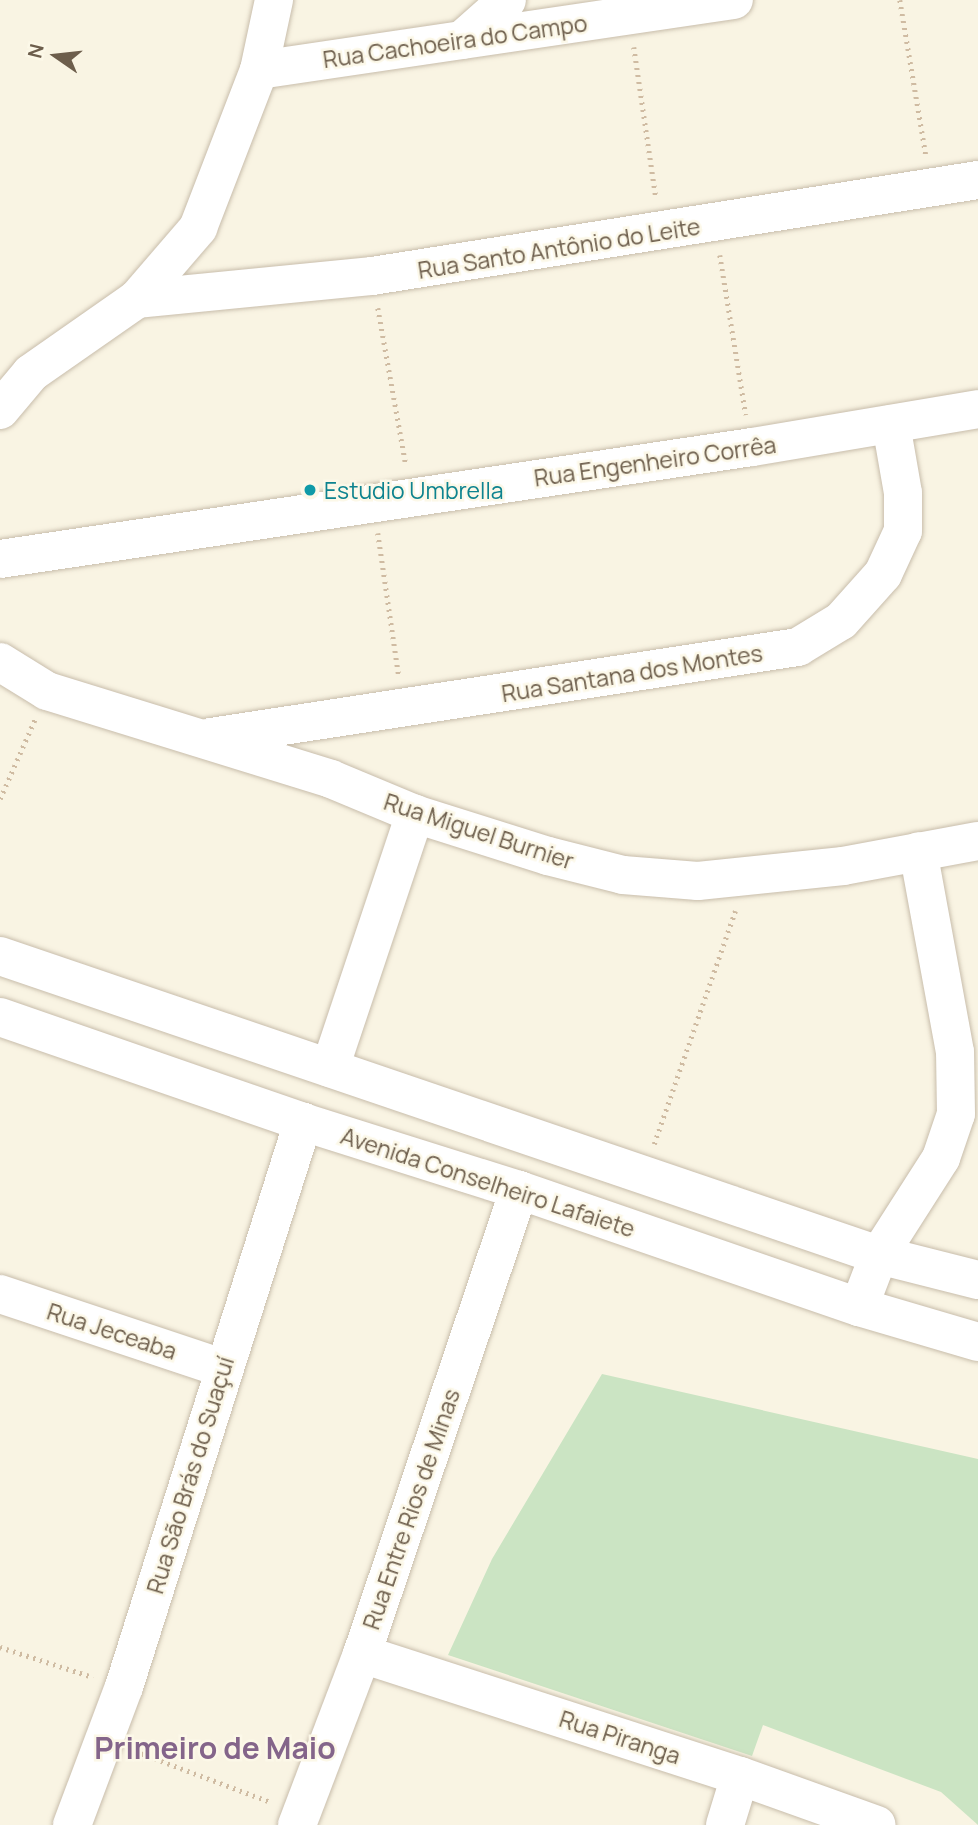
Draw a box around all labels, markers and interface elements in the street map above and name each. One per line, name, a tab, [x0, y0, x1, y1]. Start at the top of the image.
street label: Rua Cachoeira do Campo	[321, 9, 589, 73]
north arrow	[21, 21, 91, 91]
text: N	[21, 41, 50, 61]
street label: Rua Santo Antônio do Leite	[416, 212, 702, 284]
street label: Rua Engenheiro Corrêa	[532, 430, 778, 492]
place label: Estudio Umbrella	[324, 476, 504, 504]
marker: Estudio Umbrella	[302, 482, 318, 498]
street label: Rua Santana dos Montes	[500, 639, 764, 707]
street label: Rua Miguel Burnier	[381, 787, 577, 875]
street label: Avenida Conselheiro Lafaiete	[338, 1121, 638, 1243]
street label: Rua Jeceaba	[44, 1297, 180, 1365]
street label: Rua São Brás do Suaçuí	[141, 1353, 239, 1597]
street label: Rua Entre Rios de Minas	[357, 1385, 465, 1633]
street label: Rua Piranga	[556, 1704, 684, 1770]
district label: Primeiro de Maio	[94, 1730, 336, 1766]

